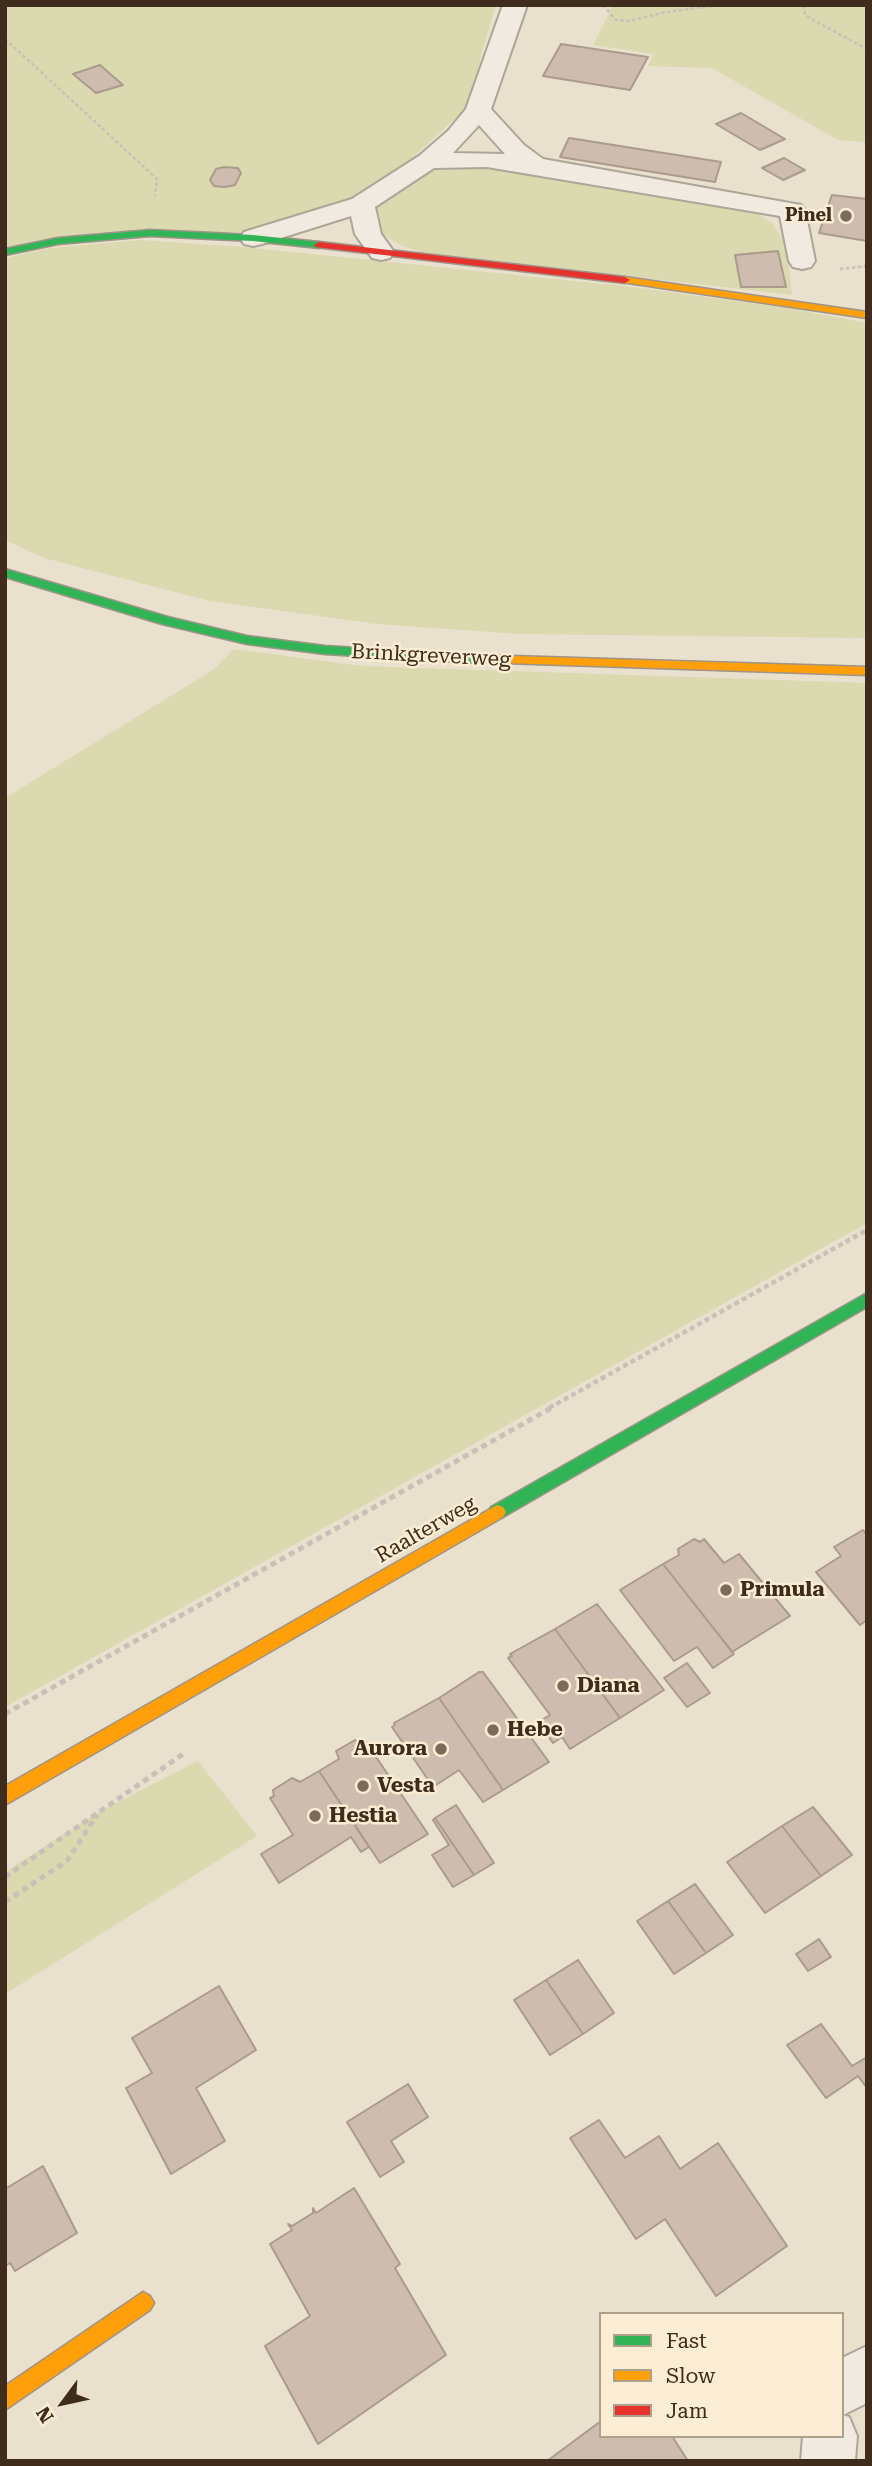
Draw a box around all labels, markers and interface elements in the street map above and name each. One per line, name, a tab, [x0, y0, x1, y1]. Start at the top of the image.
place label: Pinel	[785, 205, 832, 227]
marker: Pinel	[838, 208, 854, 224]
street label: Brinkgreverweg	[350, 639, 512, 673]
street label: Raalterweg	[371, 1491, 481, 1569]
place label: Primula	[740, 1577, 825, 1603]
marker: Primula	[718, 1582, 734, 1598]
place label: Diana	[577, 1673, 640, 1699]
marker: Diana	[555, 1678, 571, 1694]
place label: Hebe	[507, 1717, 563, 1743]
marker: Hebe	[485, 1722, 501, 1738]
place label: Aurora	[354, 1736, 427, 1762]
marker: Aurora	[433, 1741, 449, 1757]
place label: Vesta	[377, 1773, 435, 1799]
marker: Vesta	[355, 1778, 371, 1794]
place label: Hestia	[329, 1803, 397, 1829]
marker: Hestia	[307, 1808, 323, 1824]
legend	[599, 2312, 844, 2438]
text: Fast	[666, 2329, 707, 2353]
text: Slow	[666, 2364, 715, 2388]
north arrow	[28, 2368, 98, 2438]
text: Jam	[666, 2399, 708, 2423]
text: N	[31, 2402, 59, 2427]

